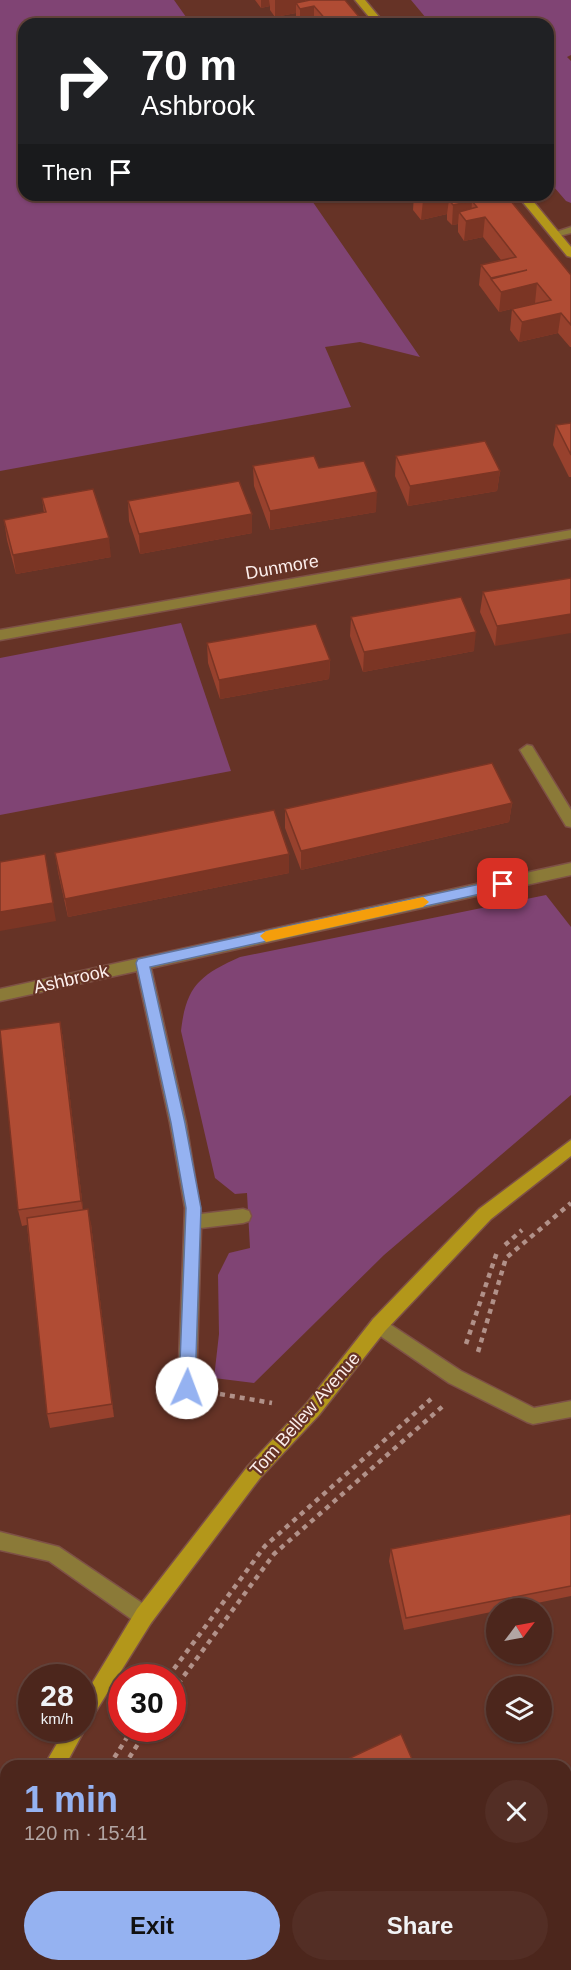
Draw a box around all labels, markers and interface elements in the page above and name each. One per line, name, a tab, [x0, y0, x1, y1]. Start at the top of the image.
icon: right	[42, 42, 120, 120]
text: 70 m	[141, 42, 237, 89]
text: Ashbrook	[141, 91, 255, 121]
icon: arrive	[104, 156, 137, 189]
text: Then	[42, 160, 92, 185]
street label: Dunmore	[244, 551, 320, 583]
pin	[477, 858, 528, 909]
icon: arrive	[486, 867, 519, 900]
street label: Ashbrook	[32, 960, 111, 997]
street label: Tom Bellew Avenue	[246, 1348, 364, 1480]
position arrow	[155, 1356, 219, 1420]
north arrow	[486, 1598, 552, 1664]
map controls	[486, 1598, 552, 1742]
speed limit sign: 30	[108, 1664, 186, 1742]
button: layers	[486, 1676, 552, 1742]
text: 28	[40, 1679, 74, 1712]
text: km/h	[41, 1710, 73, 1727]
text: 1 min	[24, 1779, 118, 1820]
button: close	[485, 1780, 548, 1843]
text: 120 m · 15:41	[24, 1822, 147, 1844]
button: Exit	[24, 1891, 280, 1960]
button: Share	[292, 1891, 548, 1960]

